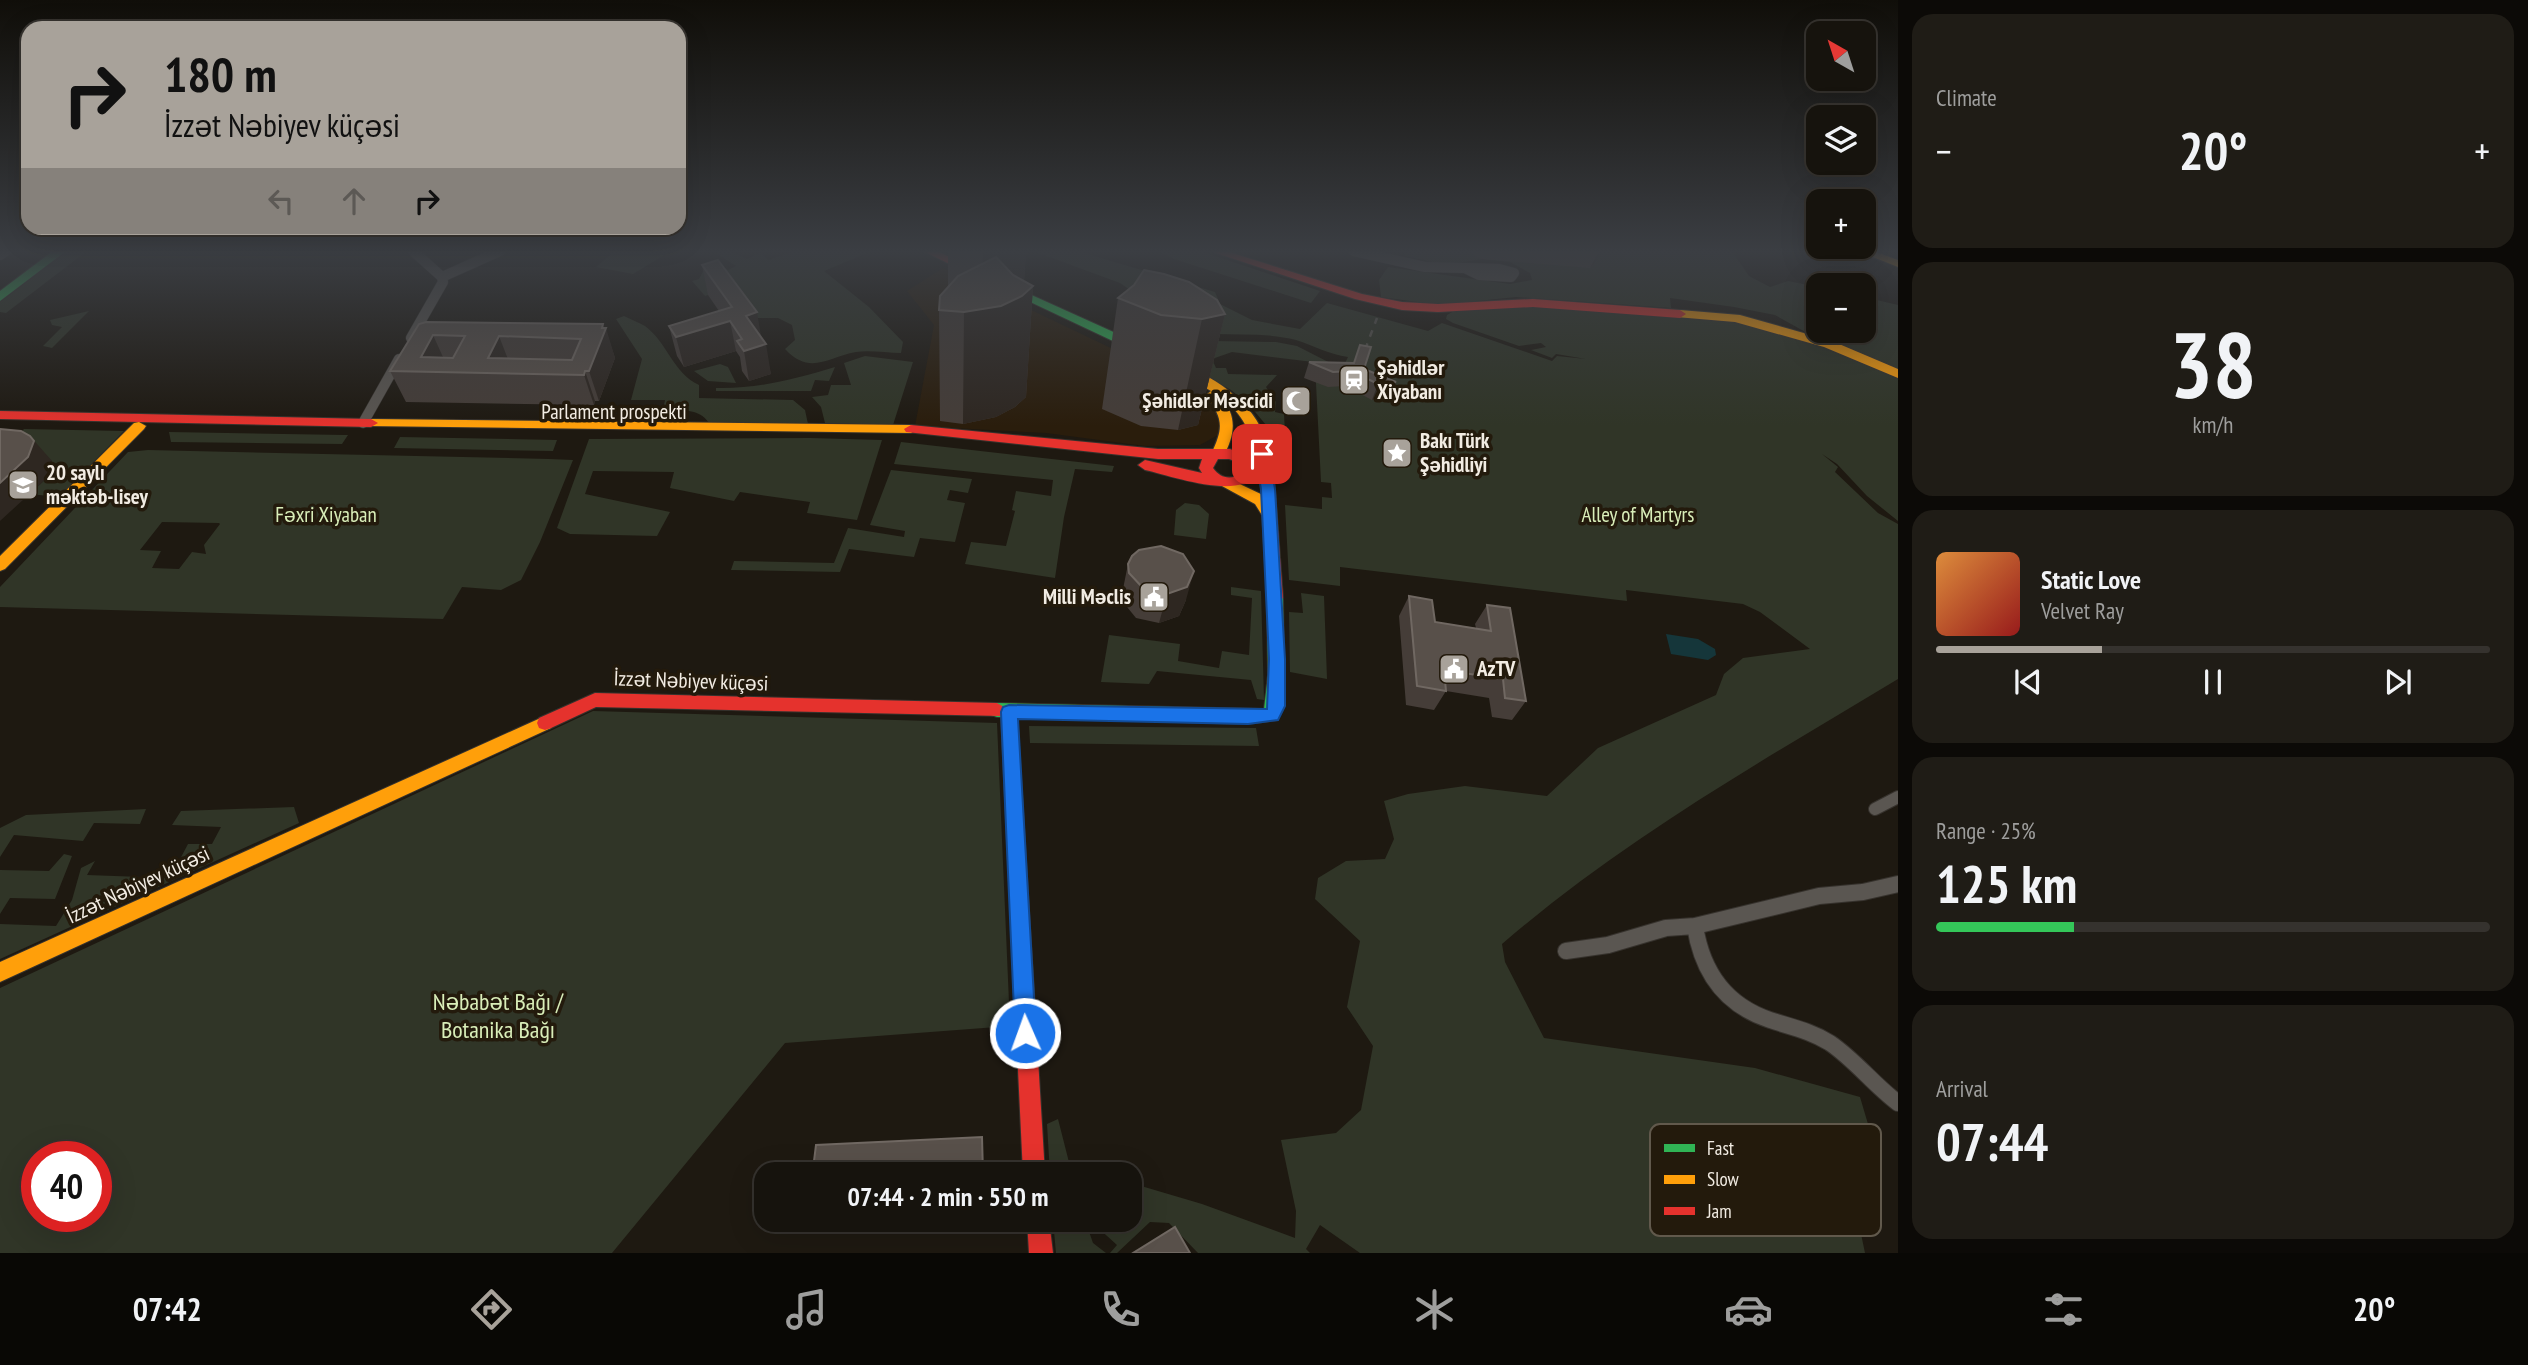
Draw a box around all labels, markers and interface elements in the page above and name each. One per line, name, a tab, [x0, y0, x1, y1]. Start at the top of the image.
north arrow	[1806, 21, 1876, 91]
map controls	[1806, 21, 1876, 343]
text: 180 m	[164, 42, 277, 106]
icon: right	[49, 49, 140, 140]
text: Climate	[1936, 83, 1997, 112]
text: İzzət Nəbiyev küçəsi	[164, 104, 400, 146]
button: layers	[1806, 105, 1876, 175]
text: 20°	[2179, 117, 2247, 184]
text: −	[1936, 126, 1952, 175]
text: +	[2474, 126, 2490, 175]
icon: left	[262, 182, 300, 220]
icon: ahead	[335, 182, 373, 220]
icon: right	[408, 182, 446, 220]
button: +	[1806, 189, 1876, 259]
button: −	[1806, 273, 1876, 343]
text: 38	[2170, 305, 2257, 423]
place label: Şəhidlər Xiyabanı	[1377, 354, 1445, 405]
station icon: Şəhidlər Xiyabanı	[1337, 363, 1371, 397]
mosque icon: Şəhidlər Məscidi	[1279, 384, 1313, 418]
place label: Şəhidlər Məscidi	[1142, 387, 1273, 414]
street label: Parlament prospekti	[541, 398, 687, 425]
text: km/h	[2193, 410, 2233, 439]
pin	[1232, 424, 1292, 484]
place label: Bakı Türk Şəhidliyi	[1420, 427, 1490, 478]
icon: arrive	[1243, 435, 1281, 473]
place icon: Bakı Türk Şəhidliyi	[1380, 436, 1414, 470]
place label: 20 saylı məktəb-lisey	[46, 459, 149, 510]
school or university icon: 20 saylı məktəb-lisey	[6, 468, 40, 502]
park label: Fəxri Xiyaban	[275, 501, 377, 528]
park label: Alley of Martyrs	[1582, 501, 1694, 528]
text: Static Love	[2041, 563, 2141, 596]
public building icon: Milli Məclis	[1137, 580, 1171, 614]
place label: Milli Məclis	[1043, 583, 1131, 610]
text: Velvet Ray	[2041, 596, 2124, 625]
public building icon: AzTV	[1437, 652, 1471, 686]
place label: AzTV	[1476, 655, 1516, 682]
icon: previous	[2009, 663, 2047, 701]
icon: pause	[2194, 663, 2232, 701]
icon: next	[2379, 663, 2417, 701]
street label: İzzət Nəbiyev küçəsi	[613, 664, 769, 697]
text: Range · 25%	[1936, 816, 2036, 845]
street label: İzzət Nəbiyev küçəsi	[62, 840, 214, 930]
text: 125 km	[1936, 850, 2077, 917]
park label: Nəbabət Bağı / Botanika Bağı	[433, 986, 564, 1045]
position arrow	[988, 996, 1062, 1070]
text: Arrival	[1936, 1074, 1988, 1103]
text: 07:44	[1936, 1108, 2048, 1175]
legend	[1650, 1124, 1881, 1236]
text: Fast	[1707, 1136, 1735, 1160]
speed limit sign: 40	[21, 1141, 112, 1232]
text: Slow	[1707, 1167, 1740, 1191]
text: 07:44 · 2 min · 550 m	[848, 1180, 1048, 1213]
text: Jam	[1706, 1199, 1732, 1223]
icon: directions	[467, 1285, 516, 1334]
icon: music	[782, 1285, 831, 1334]
icon: phone	[1096, 1285, 1145, 1334]
icon: climate	[1410, 1285, 1459, 1334]
icon: car	[1724, 1285, 1773, 1334]
icon: filters	[2039, 1285, 2088, 1334]
text: 07:42	[133, 1288, 202, 1330]
text: 20°	[2353, 1288, 2395, 1330]

